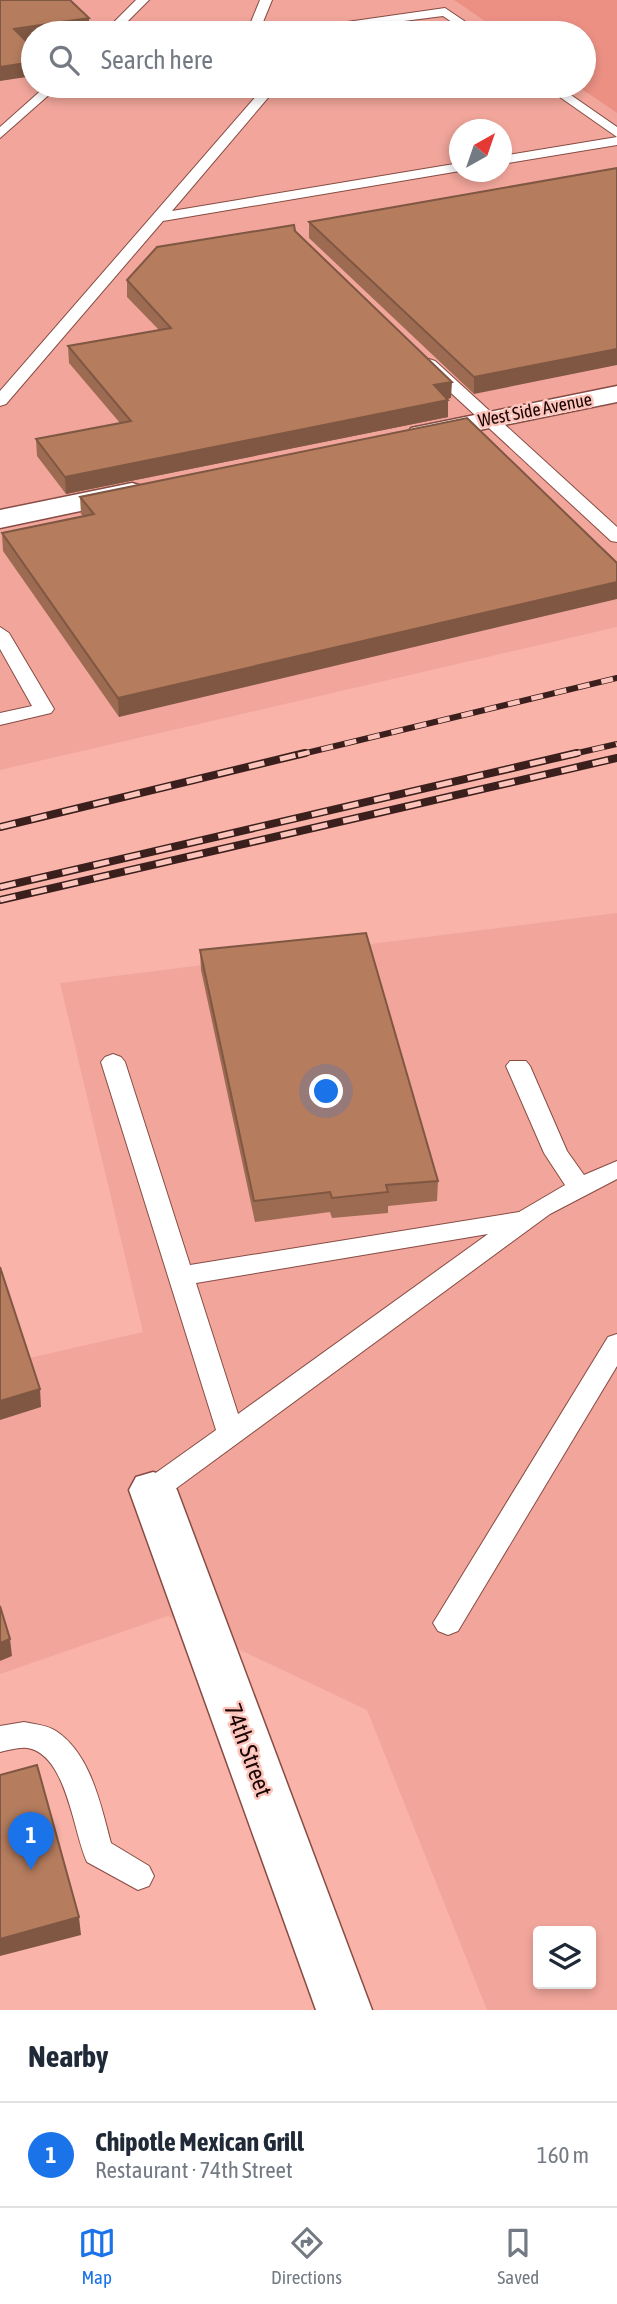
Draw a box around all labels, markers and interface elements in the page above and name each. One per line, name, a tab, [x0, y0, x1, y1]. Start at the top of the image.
search box	[21, 21, 596, 98]
icon: search	[45, 41, 83, 79]
text: Search here	[101, 45, 213, 75]
north arrow	[449, 119, 512, 182]
street label: West Side Avenue	[476, 388, 594, 431]
your location	[309, 1074, 343, 1108]
street label: 74th Street	[219, 1700, 278, 1800]
pin: 1	[8, 1812, 54, 1870]
map controls	[533, 1926, 596, 1989]
button: layers	[533, 1926, 596, 1989]
text: Nearby	[28, 2039, 108, 2073]
text: Chipotle Mexican Grill	[95, 2127, 304, 2157]
text: 1	[46, 2142, 56, 2168]
text: 160 m	[537, 2142, 589, 2168]
text: Restaurant · 74th Street	[95, 2157, 293, 2183]
tab: Map	[78, 2224, 116, 2288]
tab: Directions	[271, 2224, 342, 2288]
tab: Saved	[497, 2224, 539, 2288]

